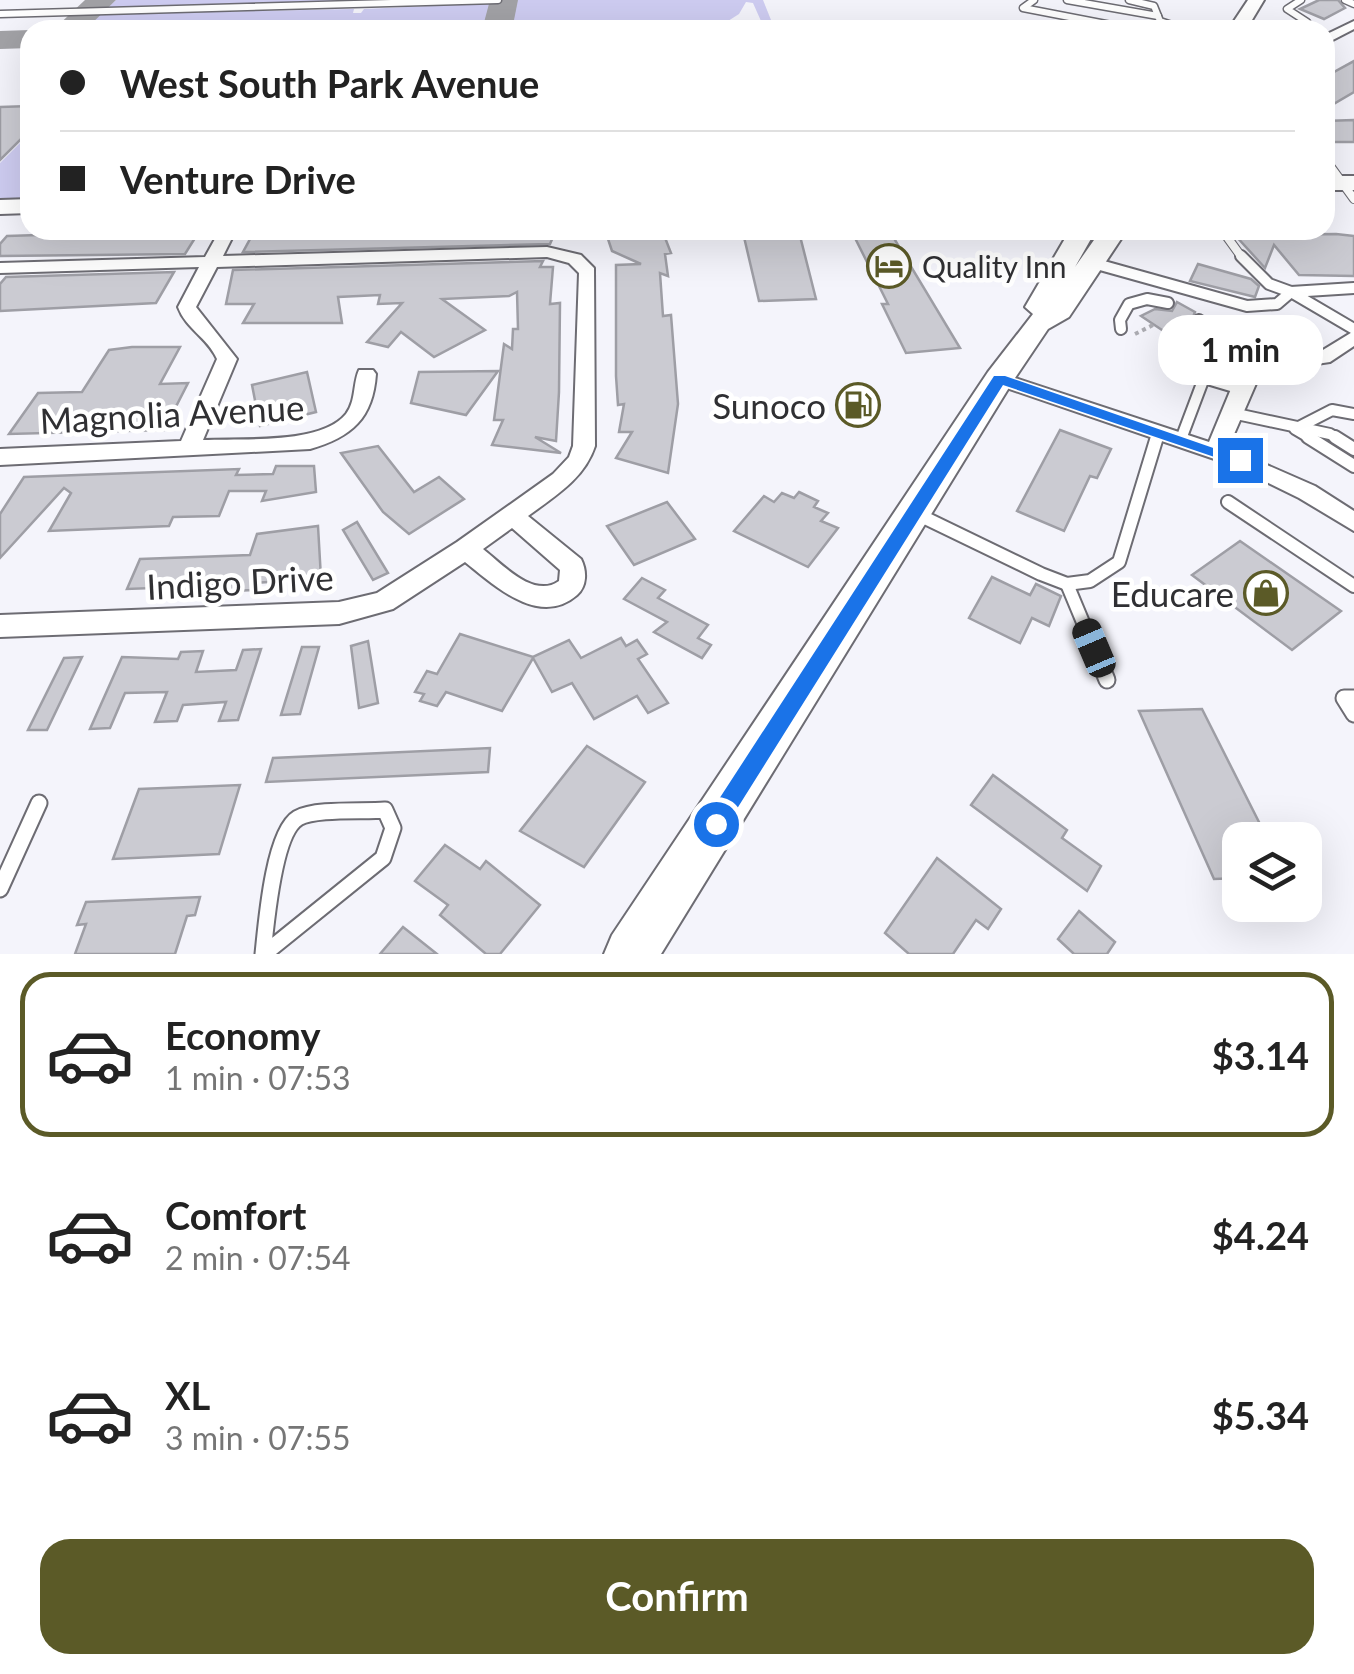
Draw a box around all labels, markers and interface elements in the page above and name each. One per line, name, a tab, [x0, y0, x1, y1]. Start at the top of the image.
text: West South Park Avenue	[120, 60, 539, 106]
text: Venture Drive	[120, 156, 356, 202]
hotel icon: Quality Inn	[866, 243, 912, 289]
place label: Quality Inn	[922, 248, 1067, 284]
callout: 1 min	[1158, 315, 1322, 385]
text: 1 min	[1201, 330, 1280, 369]
fuel station icon: Sunoco	[835, 382, 881, 428]
place label: Sunoco	[712, 384, 826, 426]
street label: Magnolia Avenue	[39, 385, 305, 441]
route end	[1218, 438, 1263, 483]
street label: Indigo Drive	[145, 555, 335, 607]
shop icon: Educare	[1243, 570, 1289, 616]
place label: Educare	[1111, 572, 1234, 614]
car	[1068, 615, 1120, 681]
route start	[694, 802, 739, 847]
map controls	[1222, 822, 1322, 922]
button: layers	[1222, 822, 1322, 922]
icon: car	[45, 1010, 135, 1100]
text: Economy	[165, 1012, 320, 1058]
text: $3.14	[1212, 1032, 1309, 1078]
text: 1 min · 07:53	[165, 1058, 351, 1097]
icon: car	[45, 1190, 135, 1280]
text: Comfort	[165, 1192, 306, 1238]
text: $4.24	[1212, 1212, 1309, 1258]
text: 2 min · 07:54	[165, 1238, 351, 1277]
icon: car	[45, 1370, 135, 1460]
text: XL	[165, 1372, 210, 1418]
text: $5.34	[1212, 1392, 1309, 1438]
text: 3 min · 07:55	[165, 1418, 351, 1457]
button: Confirm	[40, 1539, 1314, 1654]

